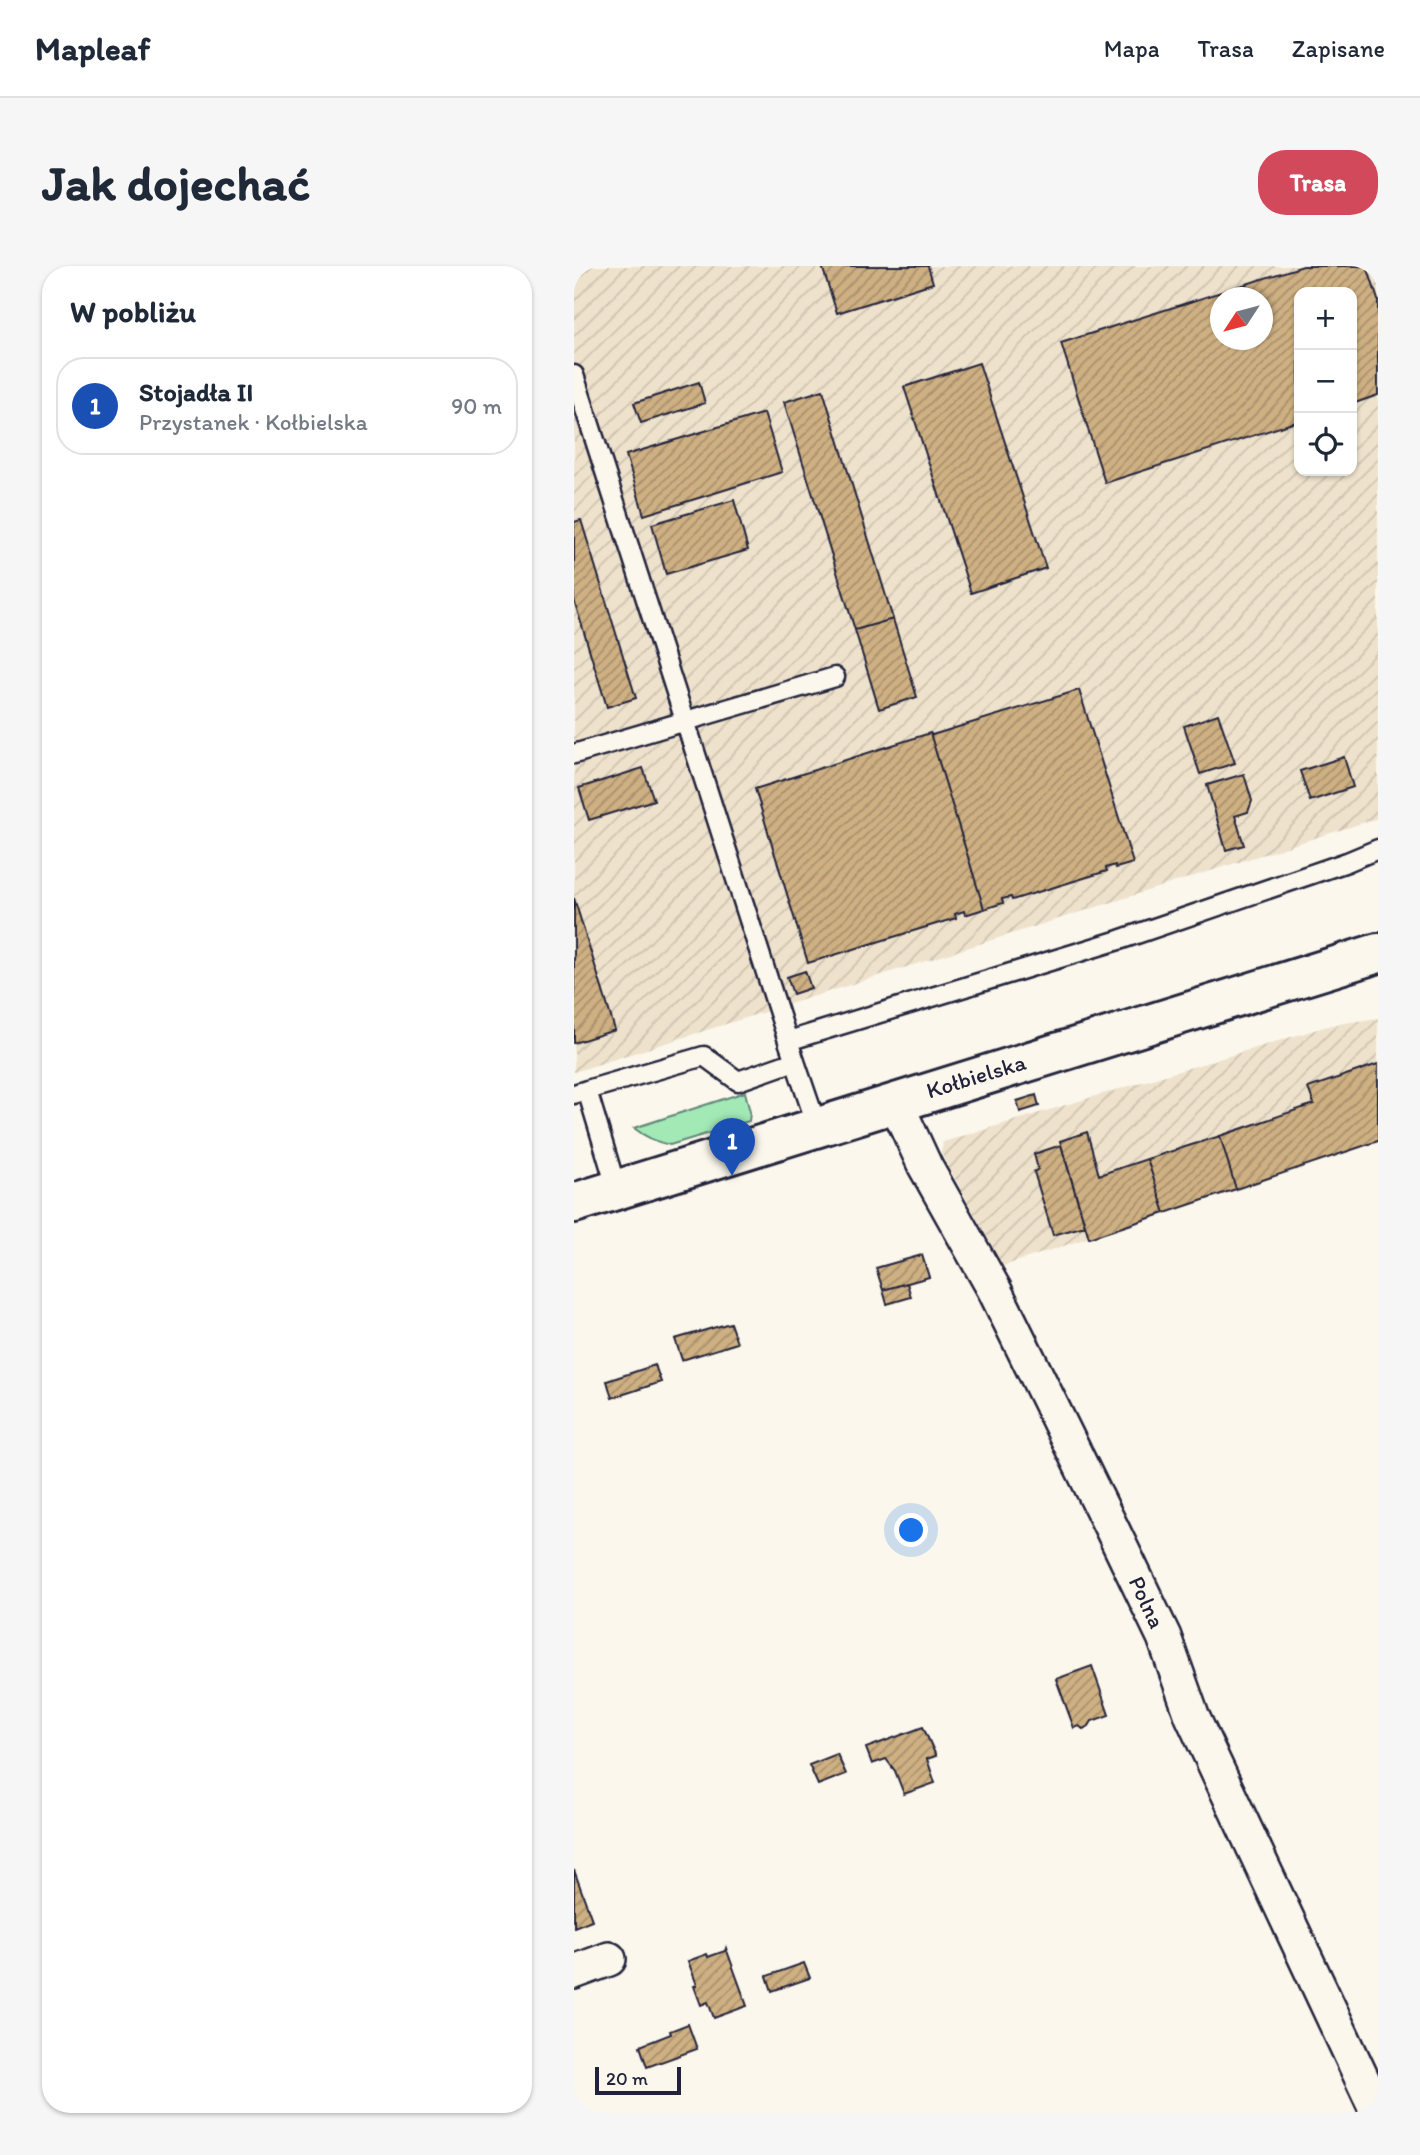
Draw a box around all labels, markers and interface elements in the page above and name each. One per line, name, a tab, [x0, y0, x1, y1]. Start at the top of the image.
text: Mapleaf	[35, 29, 150, 68]
text: Mapa	[1104, 34, 1160, 63]
text: Trasa	[1198, 34, 1254, 63]
text: Zapisane	[1292, 34, 1385, 63]
button: Trasa	[1258, 150, 1378, 215]
text: Jak dojechać	[42, 153, 310, 212]
north arrow	[1210, 287, 1273, 350]
map controls	[1294, 287, 1357, 476]
button: +	[1294, 287, 1357, 350]
text: W pobliżu	[70, 293, 196, 330]
button: −	[1294, 350, 1357, 413]
text: Stojadła II	[139, 376, 253, 408]
text: 1	[90, 392, 100, 420]
text: 90 m	[451, 392, 502, 420]
text: Przystanek · Kołbielska	[139, 408, 368, 436]
button: locate	[1294, 413, 1357, 476]
street label: Kołbielska	[923, 1048, 1029, 1104]
pin: 1	[709, 1118, 755, 1176]
your location	[894, 1513, 928, 1547]
street label: Polna	[1123, 1571, 1171, 1633]
scale bar	[595, 2064, 681, 2096]
text: 20 m	[606, 2067, 648, 2090]

